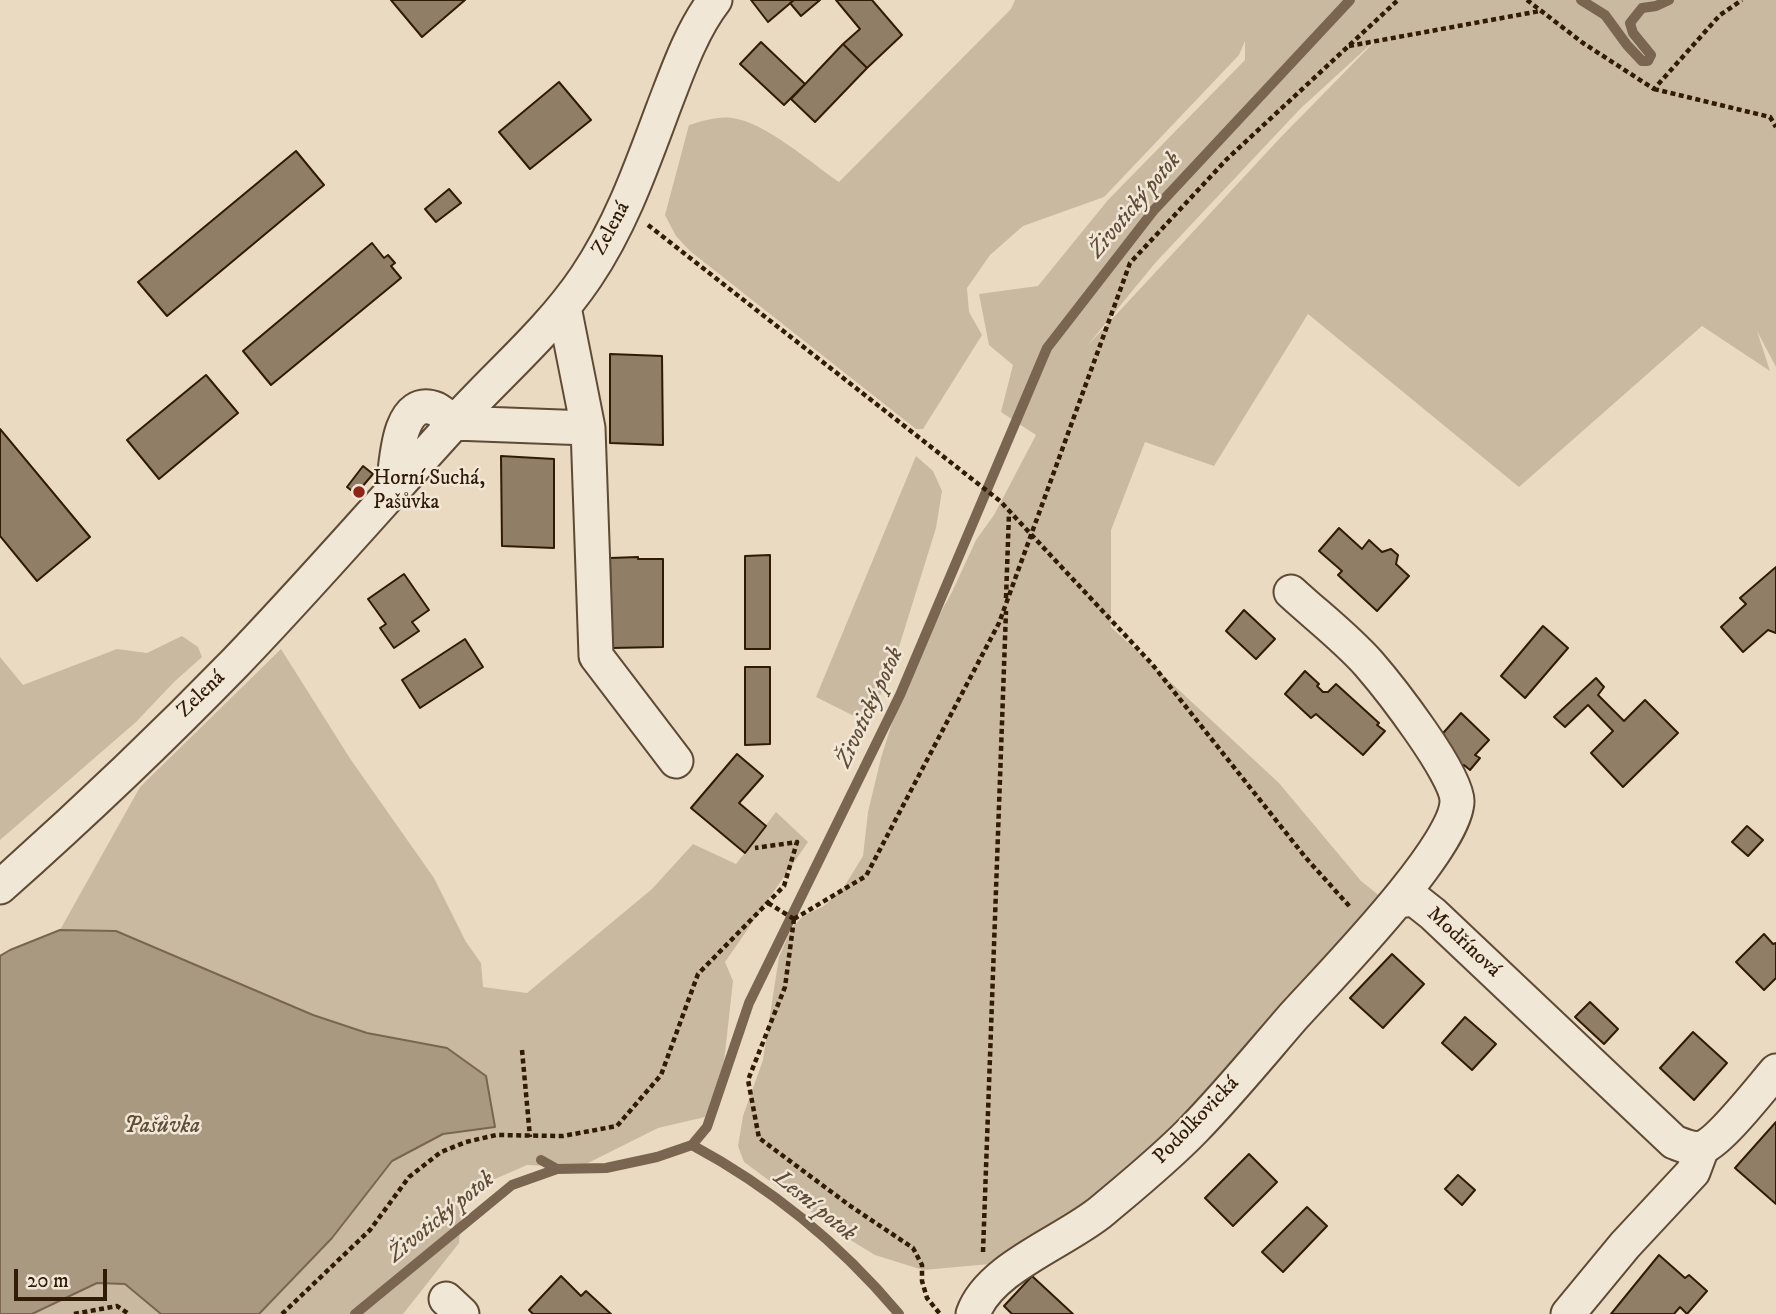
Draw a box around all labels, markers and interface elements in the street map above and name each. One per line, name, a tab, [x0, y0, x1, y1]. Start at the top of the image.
water label: Životický potok	[1084, 148, 1188, 264]
street label: Zelená	[587, 198, 637, 260]
place label: Horní Suchá, Pašůvka	[373, 467, 485, 517]
marker: Horní Suchá, Pašůvka	[351, 484, 367, 500]
water label: Životický potok	[831, 644, 911, 772]
street label: Zelená	[173, 666, 231, 724]
street label: Modřínová	[1421, 902, 1505, 984]
street label: Podolkovická	[1149, 1072, 1245, 1170]
water label: Pašůvka	[124, 1113, 200, 1141]
water label: Lesní potok	[767, 1165, 861, 1249]
water label: Životický potok	[383, 1167, 501, 1269]
scale bar	[18, 1254, 110, 1298]
text: 20 m	[27, 1268, 69, 1294]

